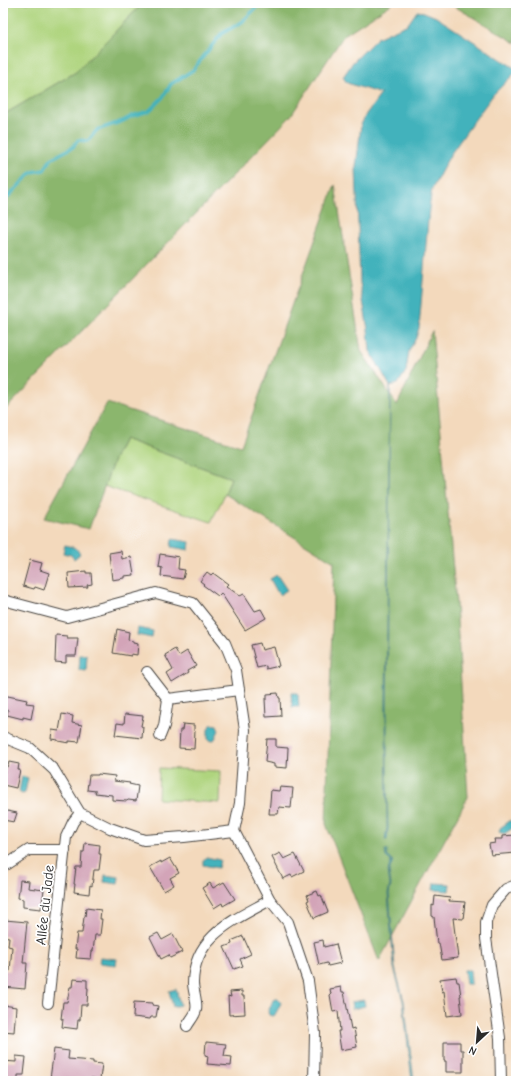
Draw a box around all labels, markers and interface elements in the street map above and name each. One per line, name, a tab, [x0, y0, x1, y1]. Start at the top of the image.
street label: Allée du Jade	[32, 864, 58, 946]
north arrow	[457, 1022, 497, 1062]
text: N	[467, 1043, 479, 1058]

